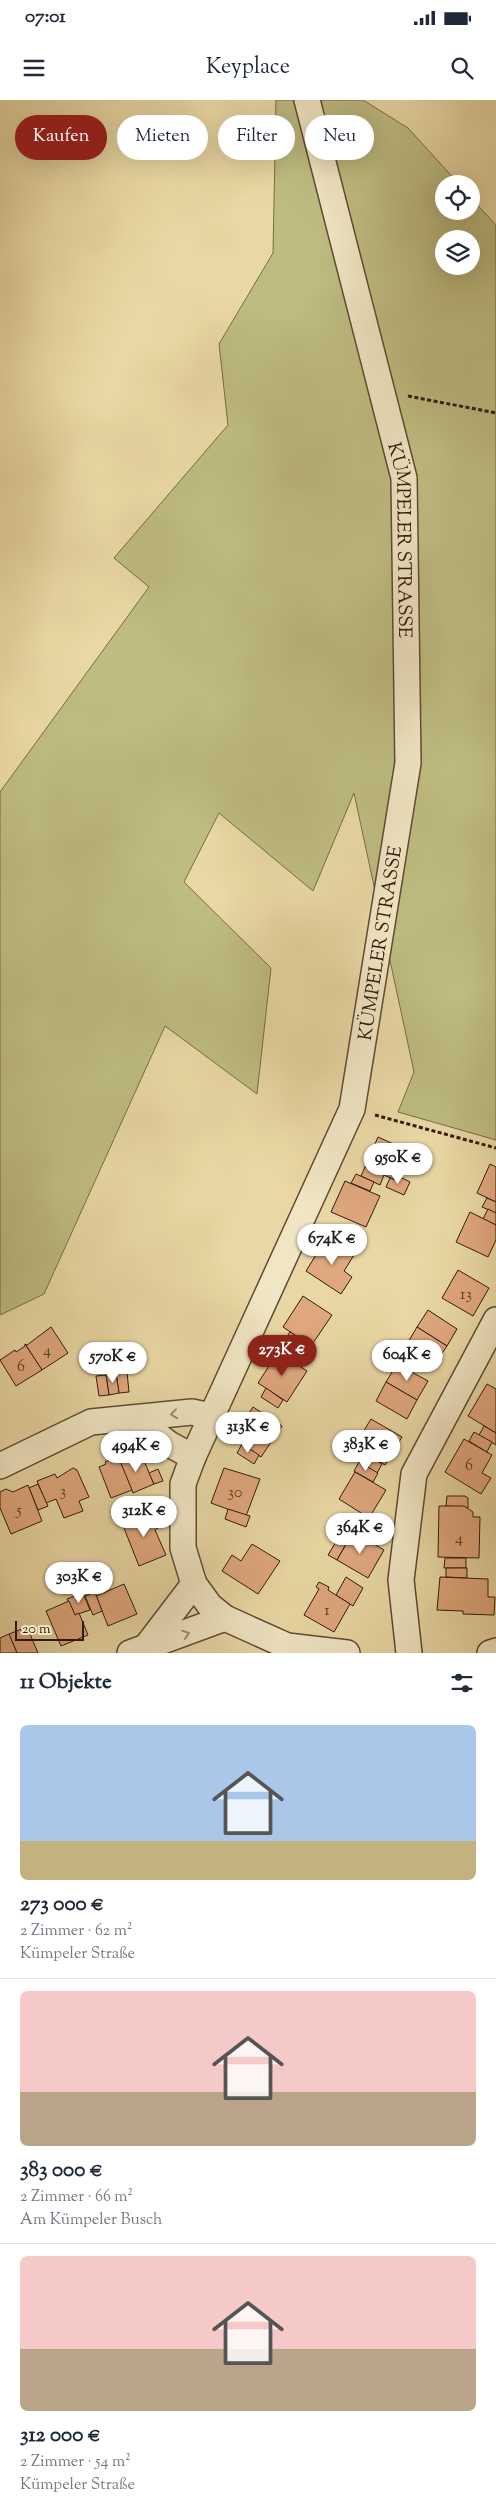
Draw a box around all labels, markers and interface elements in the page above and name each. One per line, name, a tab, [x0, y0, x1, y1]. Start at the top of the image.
text: 07:01	[25, 4, 66, 31]
text: Keyplace	[206, 52, 290, 84]
icon: menu	[20, 54, 48, 82]
icon: search	[448, 54, 476, 82]
chip: Kaufen	[15, 115, 107, 160]
chip: Mieten	[117, 115, 208, 160]
chip: Filter	[218, 115, 295, 160]
chip: Neu	[305, 115, 374, 160]
map controls	[435, 175, 480, 275]
button: locate	[435, 175, 480, 220]
button: layers	[435, 230, 480, 275]
street label: KÜMPELER STRASSE	[379, 440, 417, 639]
street label: KÜMPELER STRASSE	[353, 844, 410, 1043]
pin: 950K €	[357, 1142, 439, 1185]
text: 950K €	[375, 1147, 421, 1170]
pin: 674K €	[291, 1224, 373, 1266]
text: 674K €	[308, 1228, 356, 1251]
house number: 13	[460, 1284, 472, 1307]
pin: 273K €	[241, 1334, 323, 1377]
text: 273K €	[259, 1339, 305, 1362]
house number: 4	[43, 1340, 51, 1363]
pin: 604K €	[366, 1340, 448, 1382]
pin: 570K €	[72, 1342, 154, 1384]
text: 604K €	[383, 1344, 431, 1367]
text: 570K €	[90, 1346, 136, 1369]
house number: 6	[17, 1356, 25, 1379]
one-way arrow	[169, 1408, 177, 1419]
pin: 313K €	[207, 1412, 289, 1454]
text: 313K €	[226, 1416, 270, 1439]
pin: 494K €	[95, 1430, 177, 1473]
pin: 383K €	[325, 1430, 407, 1472]
text: 383K €	[343, 1434, 389, 1457]
text: 494K €	[112, 1435, 160, 1458]
house number: 6	[465, 1455, 473, 1478]
house number: 3	[60, 1481, 66, 1504]
house number: 30	[228, 1482, 242, 1505]
pin: 312K €	[103, 1496, 185, 1538]
house number: 5	[15, 1500, 22, 1523]
text: 312K €	[122, 1500, 166, 1523]
pin: 364K €	[319, 1512, 401, 1555]
text: 364K €	[337, 1517, 383, 1540]
house number: 4	[455, 1528, 463, 1551]
pin: 303K €	[38, 1562, 120, 1604]
text: 303K €	[56, 1566, 102, 1589]
house number: 1	[324, 1600, 330, 1623]
scale bar	[15, 1618, 84, 1641]
text: 20 m	[22, 1620, 51, 1640]
one-way arrow	[181, 1629, 190, 1639]
text: 11 Objekte	[20, 1668, 112, 1698]
icon: filters	[448, 1669, 476, 1697]
icon: home	[203, 1758, 293, 1848]
text: 273 000 €	[20, 1890, 104, 1920]
text: 2 Zimmer · 62 m²	[20, 1920, 132, 1943]
text: Kümpeler Straße	[20, 1943, 135, 1966]
icon: home	[203, 2023, 293, 2113]
text: 383 000 €	[20, 2156, 103, 2186]
text: 2 Zimmer · 66 m²	[20, 2186, 133, 2209]
text: Am Kümpeler Busch	[20, 2209, 163, 2232]
icon: home	[203, 2288, 293, 2378]
text: 312 000 €	[20, 2421, 101, 2451]
text: 2 Zimmer · 54 m²	[20, 2451, 131, 2474]
text: Kümpeler Straße	[20, 2474, 135, 2497]

